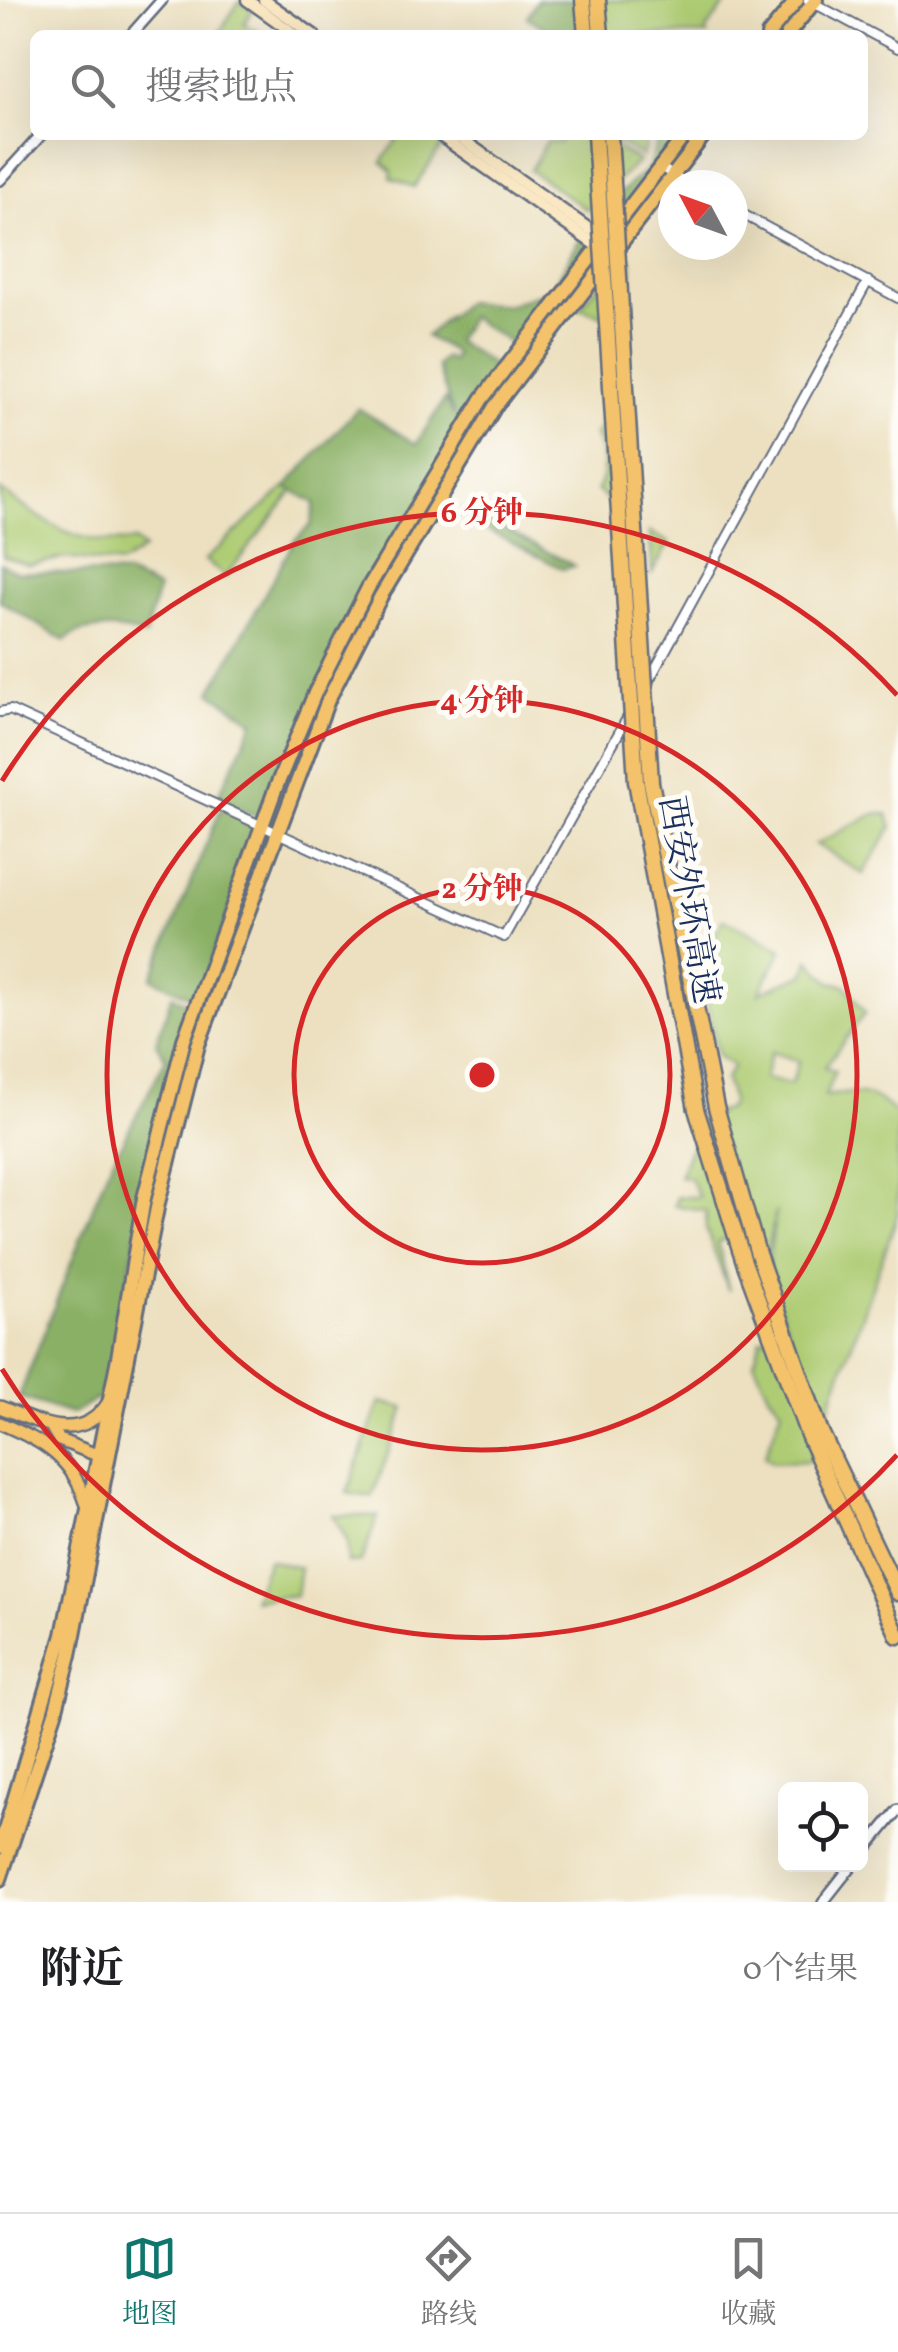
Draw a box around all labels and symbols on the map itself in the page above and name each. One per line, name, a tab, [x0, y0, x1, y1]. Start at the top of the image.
north arrow	[658, 170, 748, 260]
text: 6 分钟	[441, 493, 523, 535]
text: 4 分钟	[440, 681, 524, 723]
street label: 西安外环高速	[645, 792, 729, 1008]
text: 2 分钟	[441, 869, 523, 911]
centre of rings	[464, 1057, 500, 1093]

